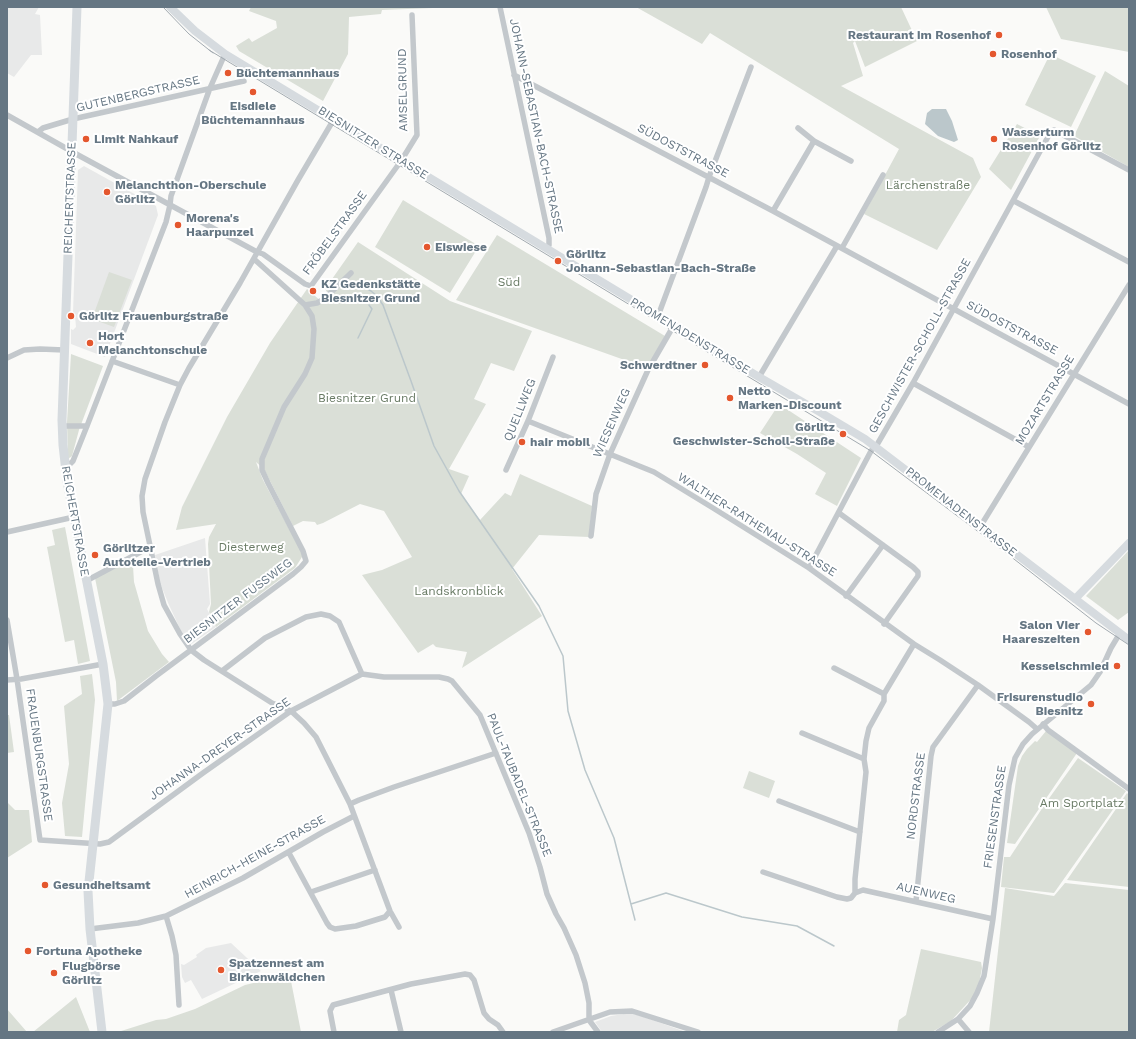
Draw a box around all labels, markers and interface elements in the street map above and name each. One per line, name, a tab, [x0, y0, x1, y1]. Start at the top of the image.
street label: JOHANN-SEBASTIAN-BACH-STRASSE	[506, 17, 566, 235]
place label: Restaurant im Rosenhof	[848, 28, 991, 42]
marker: Restaurant im Rosenhof	[994, 30, 1004, 40]
place label: Rosenhof	[1001, 47, 1057, 61]
street label: AMSELGRUND	[395, 48, 411, 132]
marker: Rosenhof	[988, 49, 998, 59]
place label: Büchtemannhaus	[236, 66, 339, 80]
marker: Büchtemannhaus	[223, 68, 233, 78]
street label: GUTENBERGSTRASSE	[75, 73, 201, 115]
marker: Eisdiele Büchtemannhaus	[248, 87, 258, 97]
place label: Eisdiele Büchtemannhaus	[201, 99, 305, 127]
street label: BIESNITZER STRASSE	[315, 103, 431, 183]
street label: SÜDOSTSTRASSE	[635, 121, 731, 181]
place label: Wasserturm Rosenhof Görlitz	[1002, 125, 1101, 153]
place label: Limit Nahkauf	[94, 132, 178, 146]
marker: Limit Nahkauf	[81, 134, 91, 144]
marker: Wasserturm Rosenhof Görlitz	[989, 134, 999, 144]
street label: REICHERTSTRASSE	[61, 142, 79, 254]
place label: Melanchthon-Oberschule Görlitz	[115, 178, 266, 206]
park label: Lärchenstraße	[886, 178, 970, 192]
marker: Melanchthon-Oberschule Görlitz	[102, 187, 112, 197]
street label: FRÖBELSTRASSE	[300, 188, 370, 278]
place label: Morena's Haarpunzel	[186, 211, 254, 239]
marker: Morena's Haarpunzel	[173, 220, 183, 230]
place label: Eiswiese	[435, 240, 487, 254]
marker: Eiswiese	[422, 242, 432, 252]
place label: Görlitz Johann-Sebastian-Bach-Straße	[566, 247, 756, 275]
marker: Görlitz Johann-Sebastian-Bach-Straße	[553, 256, 563, 266]
street label: GESCHWISTER-SCHOLL-STRASSE	[866, 256, 974, 436]
park label: Süd	[498, 275, 520, 289]
place label: KZ Gedenkstätte Biesnitzer Grund	[321, 277, 421, 305]
marker: KZ Gedenkstätte Biesnitzer Grund	[308, 286, 318, 296]
street label: PROMENADENSTRASSE	[627, 294, 753, 378]
street label: SÜDOSTSTRASSE	[964, 298, 1060, 358]
place label: Görlitz Frauenburgstraße	[79, 309, 228, 323]
marker: Görlitz Frauenburgstraße	[66, 311, 76, 321]
place label: Hort Melanchtonschule	[98, 329, 207, 357]
marker: Hort Melanchtonschule	[85, 338, 95, 348]
street label: MOZARTSTRASSE	[1012, 352, 1078, 448]
place label: Schwerdtner	[620, 358, 697, 372]
marker: Schwerdtner	[700, 360, 710, 370]
street label: QUELLWEG	[501, 377, 539, 443]
place label: Netto Marken-Discount	[738, 384, 841, 412]
street label: WIESENWEG	[590, 386, 634, 460]
park label: Biesnitzer Grund	[318, 391, 416, 405]
marker: Netto Marken-Discount	[725, 393, 735, 403]
place label: Görlitz Geschwister-Scholl-Straße	[673, 420, 835, 448]
marker: Görlitz Geschwister-Scholl-Straße	[838, 429, 848, 439]
place label: hair mobil	[530, 435, 590, 449]
marker: hair mobil	[517, 437, 527, 447]
street label: PROMENADENSTRASSE	[902, 464, 1020, 560]
street label: REICHERTSTRASSE	[58, 465, 92, 577]
street label: WALTHER-RATHENAU-STRASSE	[675, 470, 839, 580]
park label: Diesterweg	[218, 540, 284, 554]
place label: Görlitzer Autoteile-Vertrieb	[103, 541, 211, 569]
marker: Görlitzer Autoteile-Vertrieb	[90, 550, 100, 560]
street label: BIESNITZER FUSSWEG	[181, 555, 295, 647]
park label: Landskronblick	[414, 584, 504, 598]
place label: Salon Vier Haareszeiten	[1002, 618, 1080, 646]
marker: Salon Vier Haareszeiten	[1083, 627, 1093, 637]
place label: Kesselschmied	[1021, 659, 1109, 673]
marker: Kesselschmied	[1112, 661, 1122, 671]
street label: FRAUENBURGSTRASSE	[23, 688, 55, 822]
place label: Frisurenstudio Biesnitz	[997, 690, 1083, 718]
street label: JOHANNA-DREYER-STRASSE	[147, 695, 293, 803]
marker: Frisurenstudio Biesnitz	[1086, 699, 1096, 709]
street label: PAUL-TAUBADEL-STRASSE	[484, 711, 554, 859]
street label: NORDSTRASSE	[904, 752, 928, 840]
street label: FRIESENSTRASSE	[981, 764, 1009, 870]
park label: Am Sportplatz	[1040, 796, 1124, 810]
street label: HEINRICH-HEINE-STRASSE	[182, 812, 328, 902]
place label: Gesundheitsamt	[53, 878, 150, 892]
street label: AUENWEG	[895, 879, 957, 907]
marker: Gesundheitsamt	[40, 880, 50, 890]
place label: Fortuna Apotheke	[36, 944, 142, 958]
marker: Fortuna Apotheke	[23, 946, 33, 956]
place label: Spatzennest am Birkenwäldchen	[229, 956, 325, 984]
place label: Flugbörse Görlitz	[62, 959, 120, 987]
marker: Spatzennest am Birkenwäldchen	[216, 965, 226, 975]
marker: Flugbörse Görlitz	[49, 968, 59, 978]

